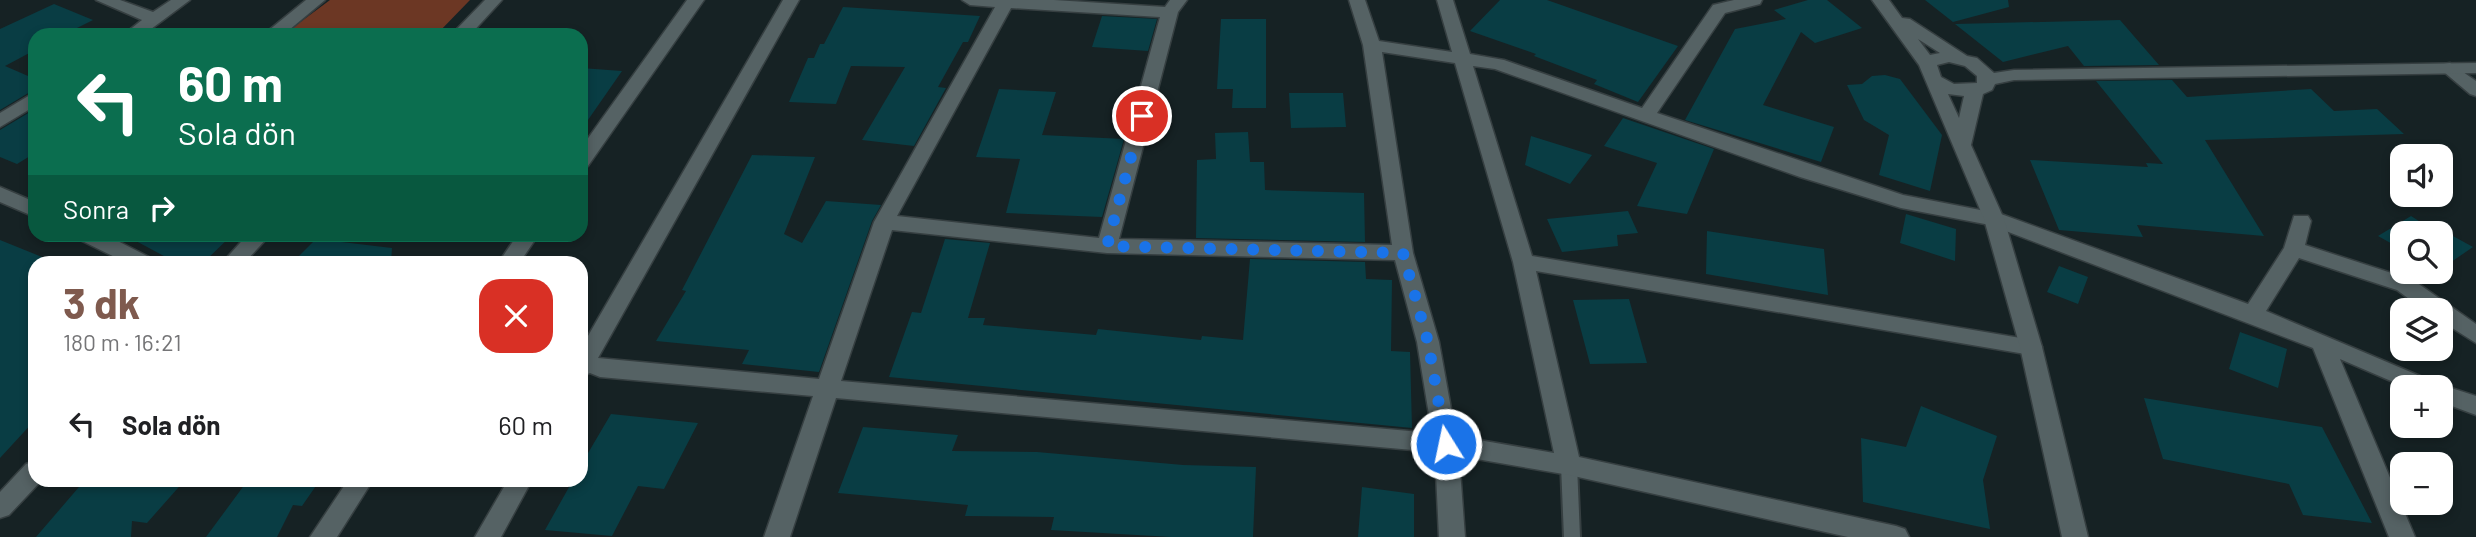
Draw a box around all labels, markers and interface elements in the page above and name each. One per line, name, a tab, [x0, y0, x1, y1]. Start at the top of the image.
text: 60 m	[178, 53, 283, 112]
icon: left	[63, 56, 154, 147]
pin	[1112, 86, 1172, 146]
icon: arrive	[1123, 97, 1161, 135]
text: Sola dön	[178, 113, 296, 151]
map controls	[2390, 144, 2453, 515]
button: sound	[2390, 144, 2453, 207]
icon: right	[143, 189, 181, 227]
text: Sonra	[63, 193, 129, 224]
button: search	[2390, 221, 2453, 284]
text: 3 dk	[63, 277, 140, 327]
button: close	[479, 279, 553, 353]
button: layers	[2390, 298, 2453, 361]
text: 180 m · 16:21	[63, 328, 181, 356]
button: +	[2390, 375, 2453, 438]
icon: left	[63, 405, 101, 443]
position arrow	[1409, 407, 1483, 481]
text: Sola dön	[122, 409, 220, 440]
text: 60 m	[498, 409, 553, 440]
button: −	[2390, 452, 2453, 515]

